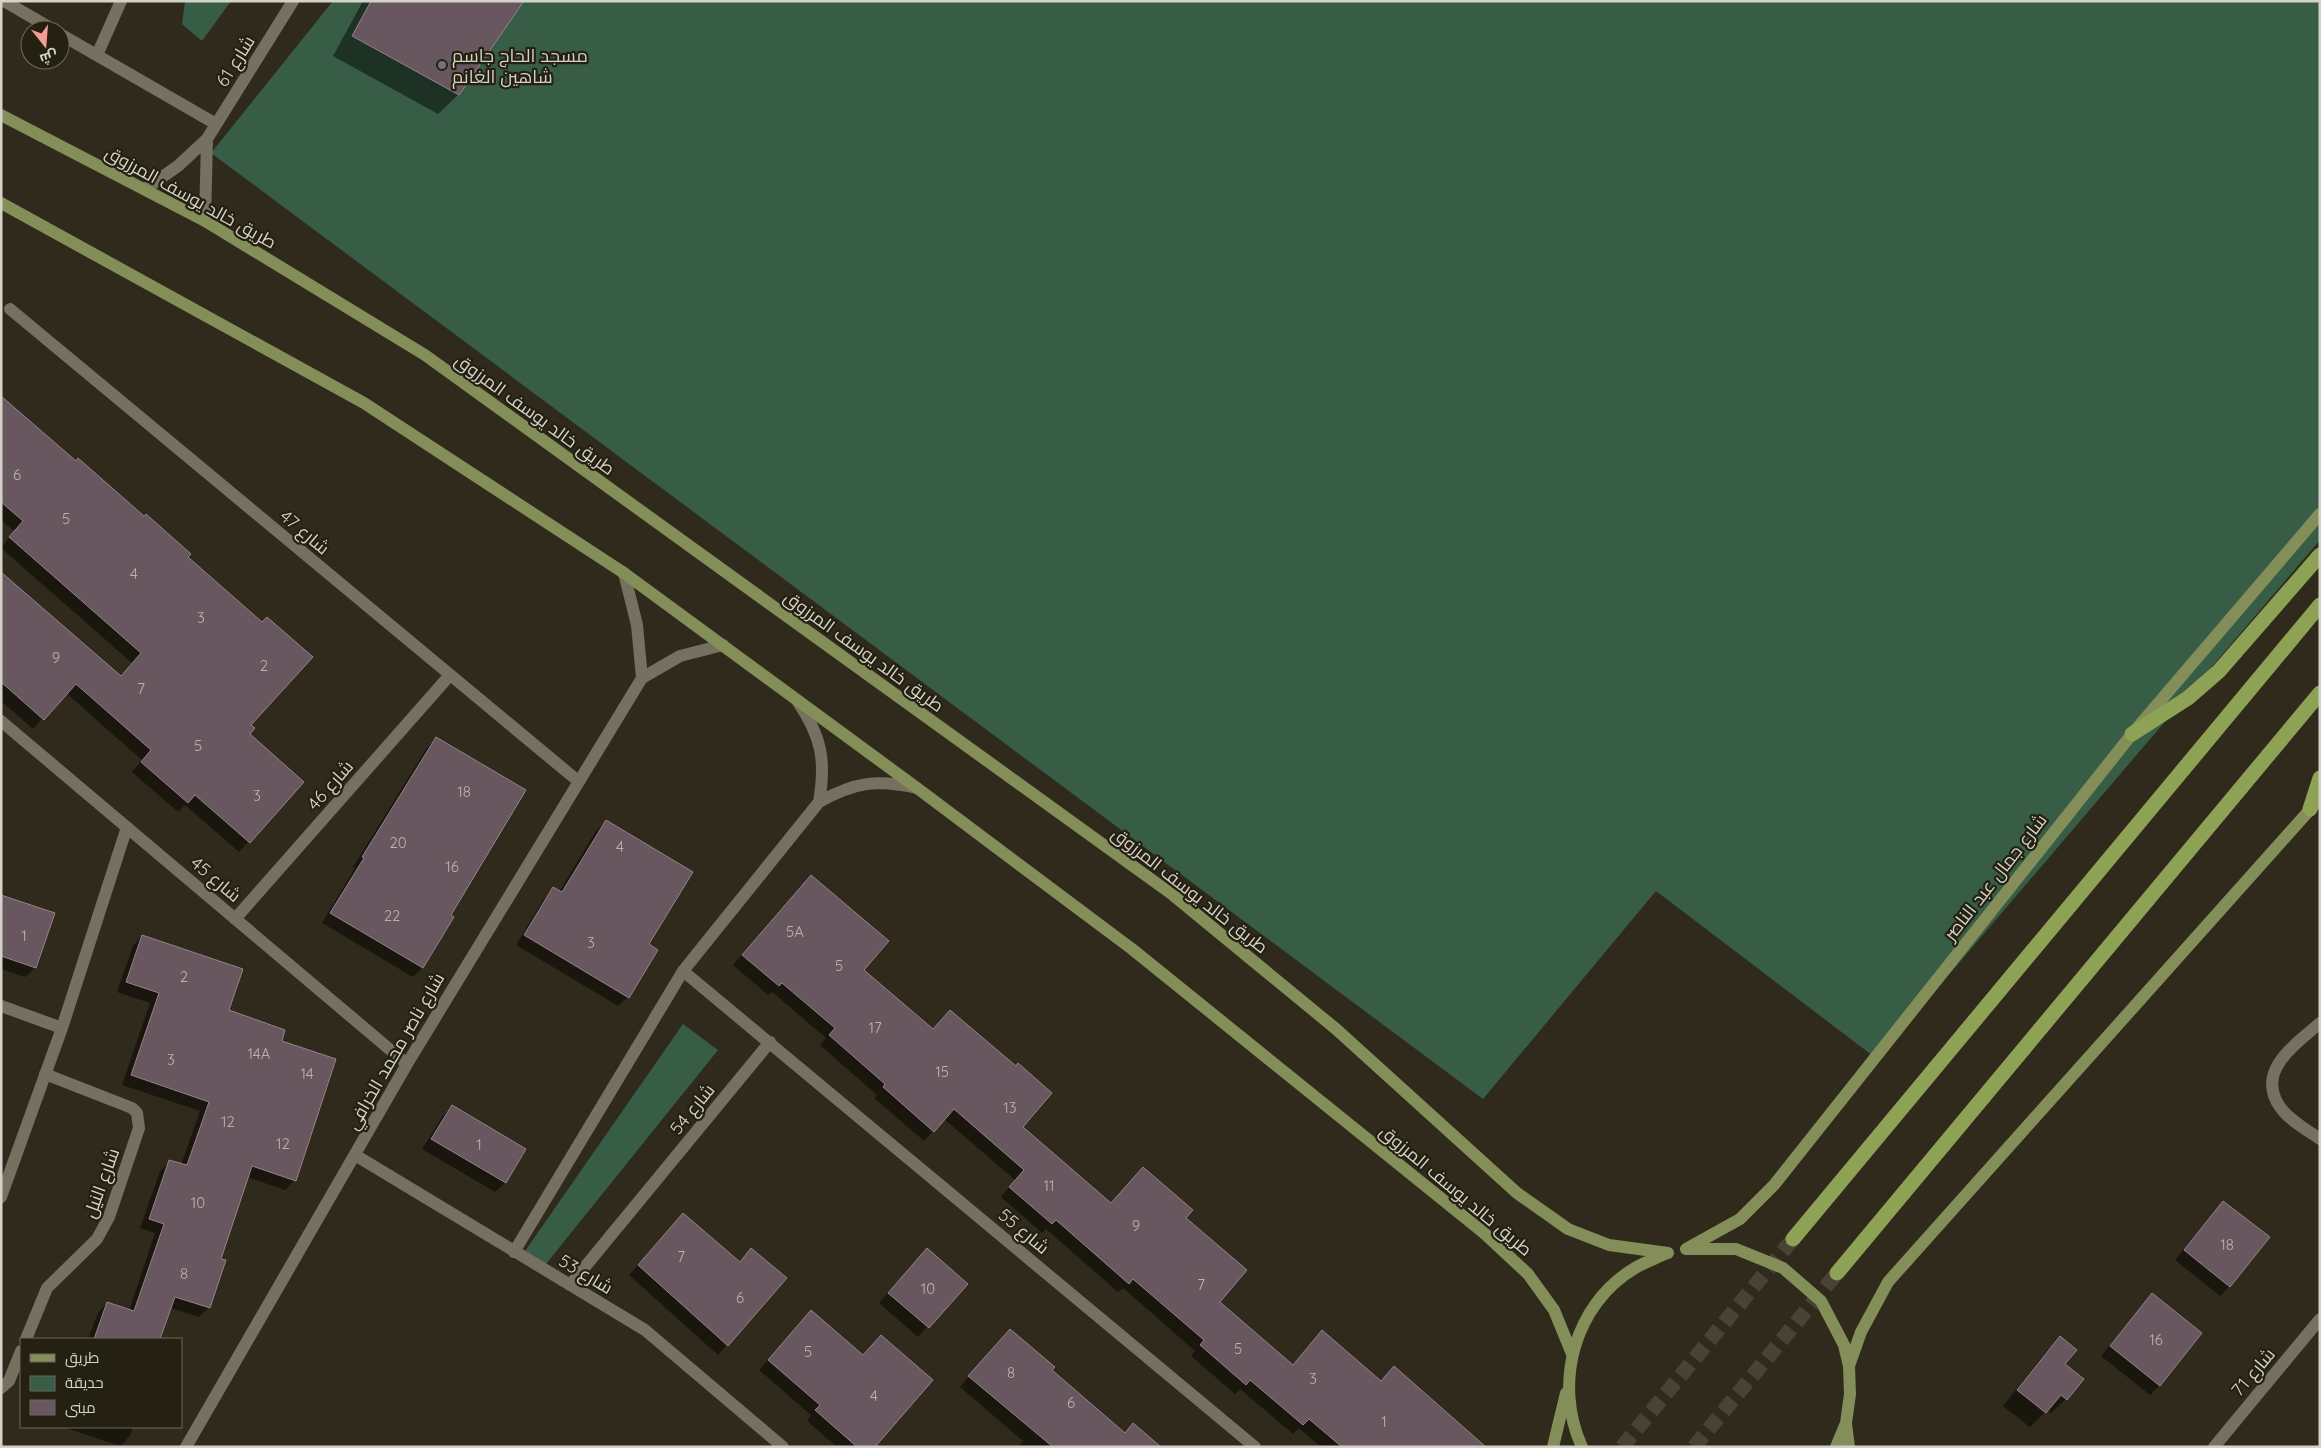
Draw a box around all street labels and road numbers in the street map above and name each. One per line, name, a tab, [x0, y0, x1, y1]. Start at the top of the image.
street label: شارع 61	[210, 31, 260, 91]
street label: طريق خالد يوسف المرزوق	[101, 140, 281, 255]
street label: طريق خالد يوسف المرزوق	[450, 348, 620, 481]
street label: شارع 47	[275, 505, 335, 560]
street label: طريق خالد يوسف المرزوق	[779, 585, 949, 718]
street label: شارع 46	[302, 755, 359, 815]
street label: شارع جمال عبد الناصر	[1938, 809, 2052, 946]
street label: طريق خالد يوسف المرزوق	[1107, 822, 1273, 959]
street label: شارع 45	[185, 851, 246, 908]
street label: شارع ناصر محمد الخرافي	[341, 968, 452, 1135]
street label: شارع 54	[664, 1079, 720, 1140]
street label: طريق خالد يوسف المرزوق	[1374, 1119, 1537, 1261]
street label: شارع النيل	[78, 1145, 125, 1221]
street label: شارع 55	[993, 1203, 1054, 1260]
street label: شارع 53	[554, 1249, 617, 1300]
street label: شارع 71	[2226, 1343, 2281, 1402]

